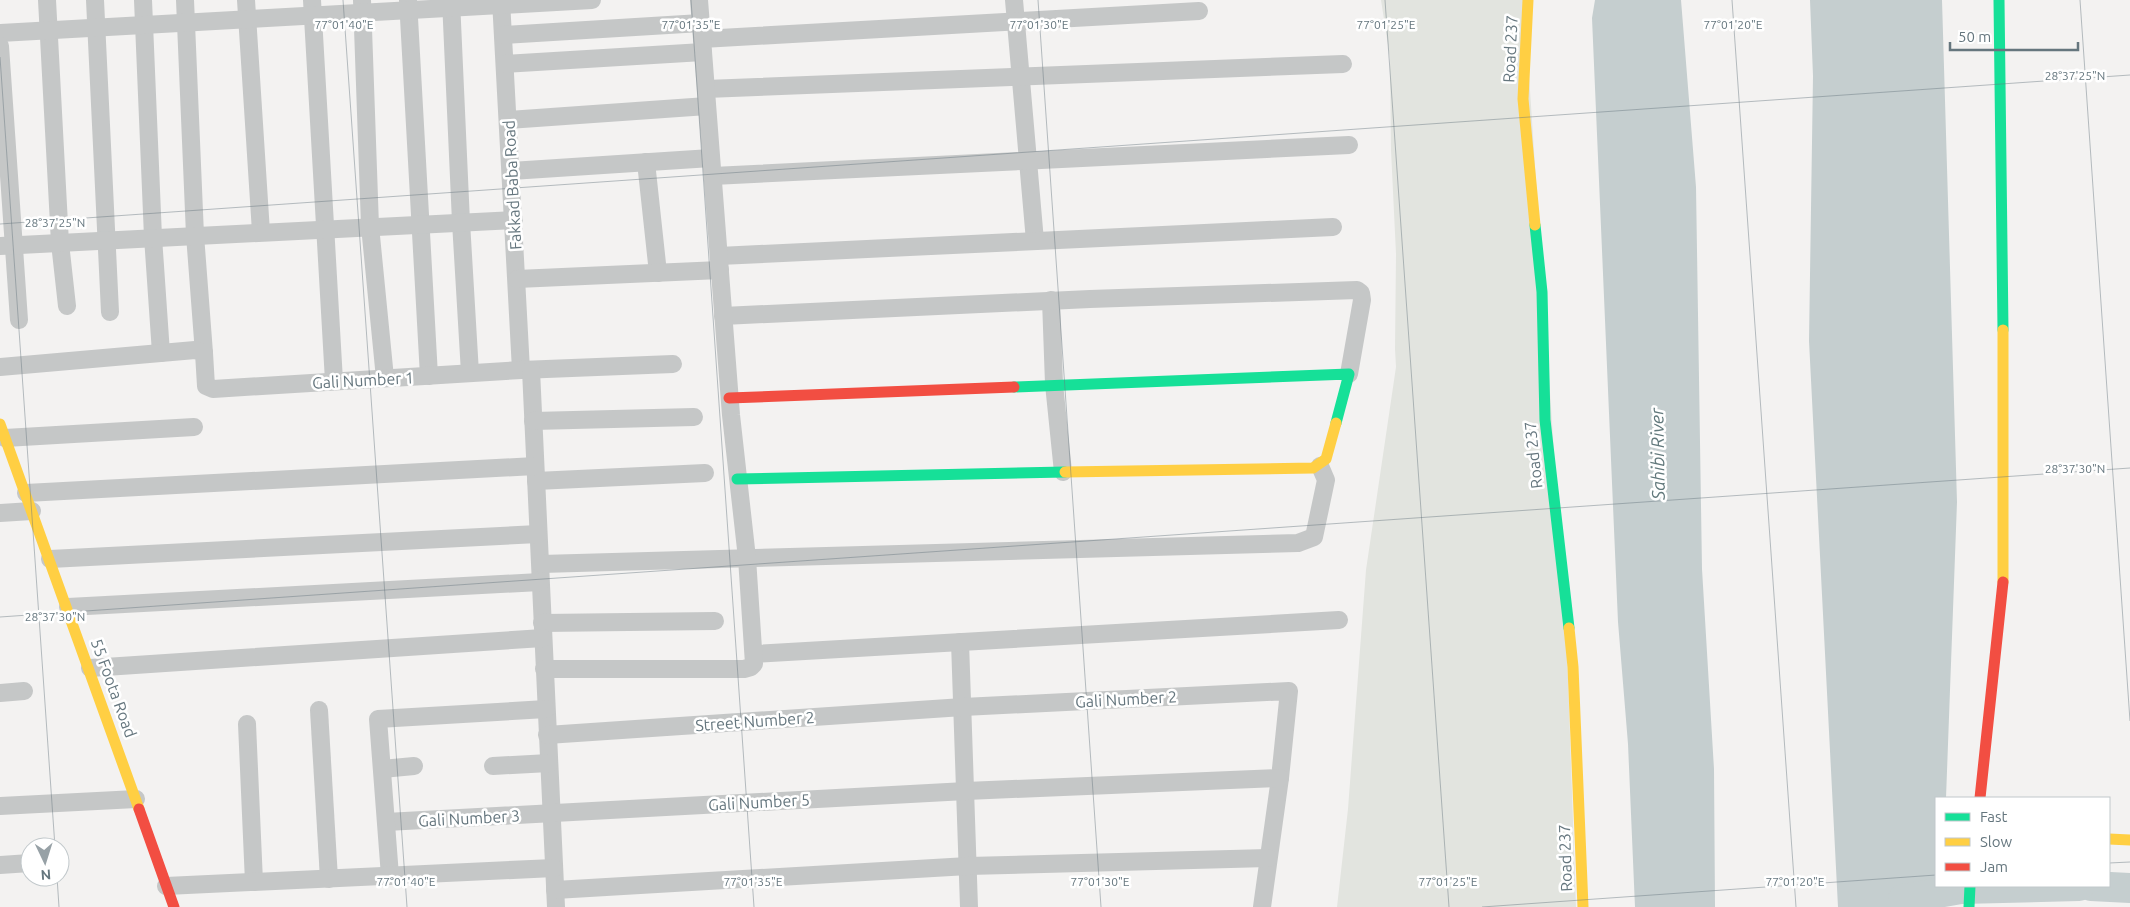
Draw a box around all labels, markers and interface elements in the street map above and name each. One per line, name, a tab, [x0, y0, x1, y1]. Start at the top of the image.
street label: Road 237	[1499, 15, 1521, 83]
text: 77°01'40"E	[315, 18, 374, 31]
text: 77°01'35"E	[662, 18, 721, 31]
text: 77°01'30"E	[1010, 18, 1069, 31]
text: 77°01'25"E	[1357, 18, 1416, 31]
text: 77°01'20"E	[1704, 18, 1763, 31]
scale bar	[1950, 20, 2078, 52]
text: 50 m	[1958, 28, 1991, 45]
text: 28°37'25"N	[2045, 69, 2105, 82]
street label: Fakkad Baba Road	[500, 120, 524, 250]
text: 28°37'25"N	[25, 216, 85, 229]
street label: Gali Number 1	[312, 368, 414, 392]
water label: Sahibi River	[1646, 407, 1668, 501]
street label: Road 237	[1521, 420, 1545, 490]
text: 28°37'30"N	[2045, 462, 2105, 475]
text: 28°37'30"N	[25, 610, 85, 623]
street label: 55 Foota Road	[88, 636, 140, 740]
street label: Gali Number 2	[1075, 687, 1177, 711]
street label: Street Number 2	[695, 708, 815, 734]
street label: Gali Number 5	[708, 790, 810, 814]
legend	[1935, 797, 2110, 887]
street label: Gali Number 3	[418, 806, 520, 830]
text: Fast	[1980, 808, 2008, 825]
street label: Road 237	[1555, 824, 1575, 892]
text: Slow	[1980, 833, 2013, 850]
north arrow	[20, 837, 70, 887]
text: Jam	[1980, 858, 2008, 875]
text: N	[40, 867, 52, 883]
text: 77°01'40"E	[377, 875, 436, 888]
text: 77°01'35"E	[724, 875, 783, 888]
text: 77°01'30"E	[1071, 875, 1130, 888]
text: 77°01'25"E	[1419, 875, 1478, 888]
text: 77°01'20"E	[1766, 875, 1825, 888]

